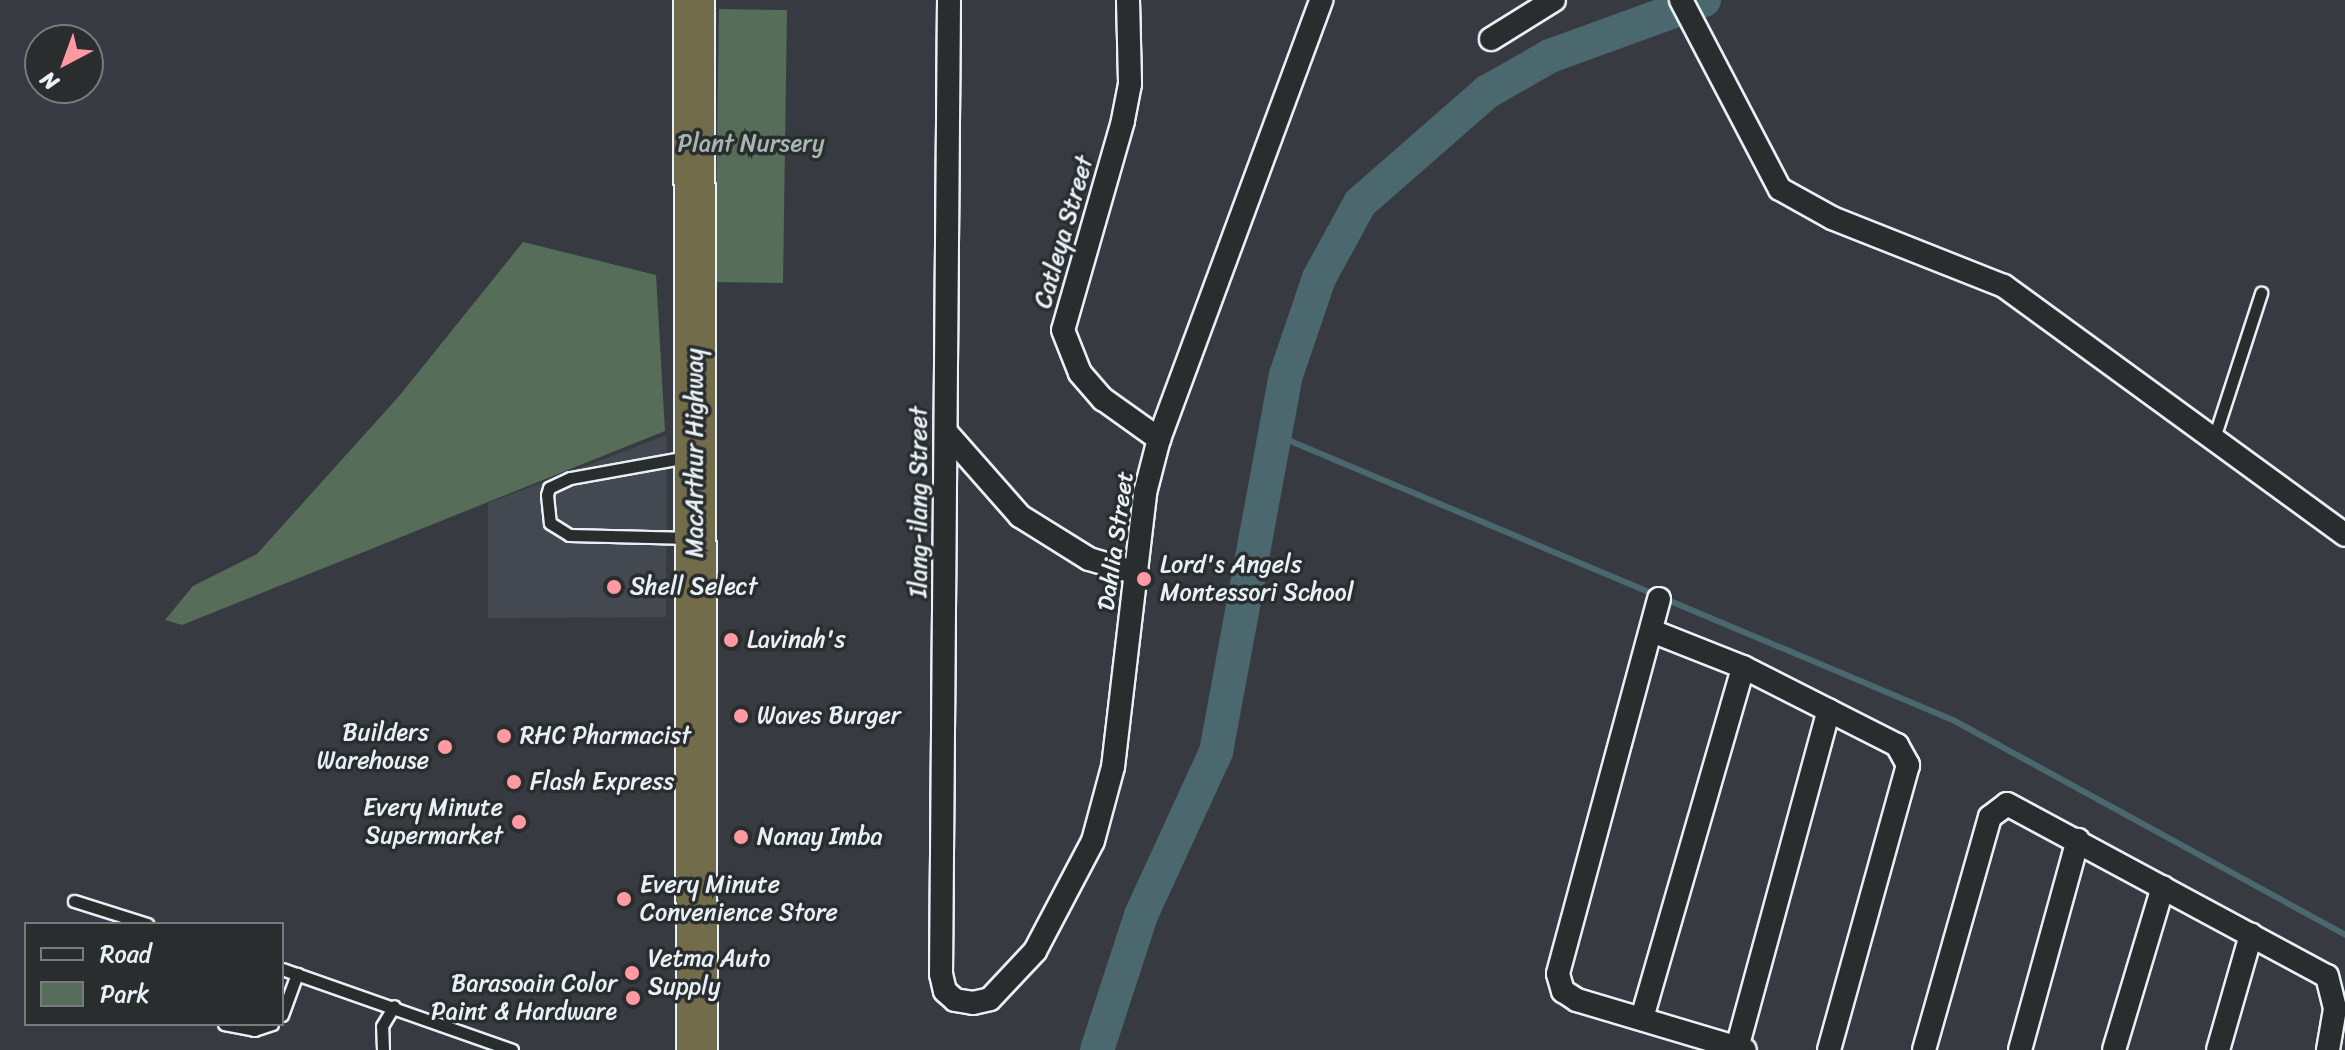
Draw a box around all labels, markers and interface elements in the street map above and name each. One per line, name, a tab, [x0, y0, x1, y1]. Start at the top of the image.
north arrow	[24, 24, 104, 104]
text: N	[31, 61, 68, 101]
park label: Plant Nursery	[677, 130, 825, 158]
street label: Catleya Street	[1029, 153, 1099, 311]
street label: MacArthur Highway	[681, 348, 709, 558]
street label: Ilang-ilang Street	[905, 406, 933, 598]
street label: Dahlia Street	[1092, 469, 1140, 613]
place label: Lord's Angels Montessori School	[1160, 551, 1354, 607]
marker: Lord's Angels Montessori School	[1135, 570, 1153, 588]
place label: Shell Select	[630, 573, 758, 601]
marker: Shell Select	[605, 578, 623, 596]
place label: Lavinah's	[747, 626, 846, 654]
marker: Lavinah's	[722, 631, 740, 649]
place label: Waves Burger	[757, 702, 900, 730]
marker: Waves Burger	[732, 707, 750, 725]
place label: Builders Warehouse	[317, 719, 429, 775]
place label: RHC Pharmacist	[520, 722, 691, 750]
marker: RHC Pharmacist	[495, 727, 513, 745]
marker: Builders Warehouse	[436, 738, 454, 756]
place label: Flash Express	[530, 768, 674, 796]
marker: Flash Express	[505, 773, 523, 791]
place label: Every Minute Supermarket	[364, 794, 503, 850]
marker: Every Minute Supermarket	[510, 813, 528, 831]
place label: Nanay Imba	[757, 823, 882, 851]
marker: Nanay Imba	[732, 828, 750, 846]
place label: Every Minute Convenience Store	[640, 871, 839, 927]
marker: Every Minute Convenience Store	[615, 890, 633, 908]
legend	[24, 922, 284, 1026]
text: Road	[100, 933, 151, 975]
place label: Vetma Auto Supply	[648, 945, 771, 1001]
marker: Vetma Auto Supply	[623, 964, 641, 982]
place label: Barasoain Color Paint & Hardware	[431, 970, 617, 1026]
text: Park	[100, 973, 149, 1015]
marker: Barasoain Color Paint & Hardware	[624, 989, 642, 1007]

